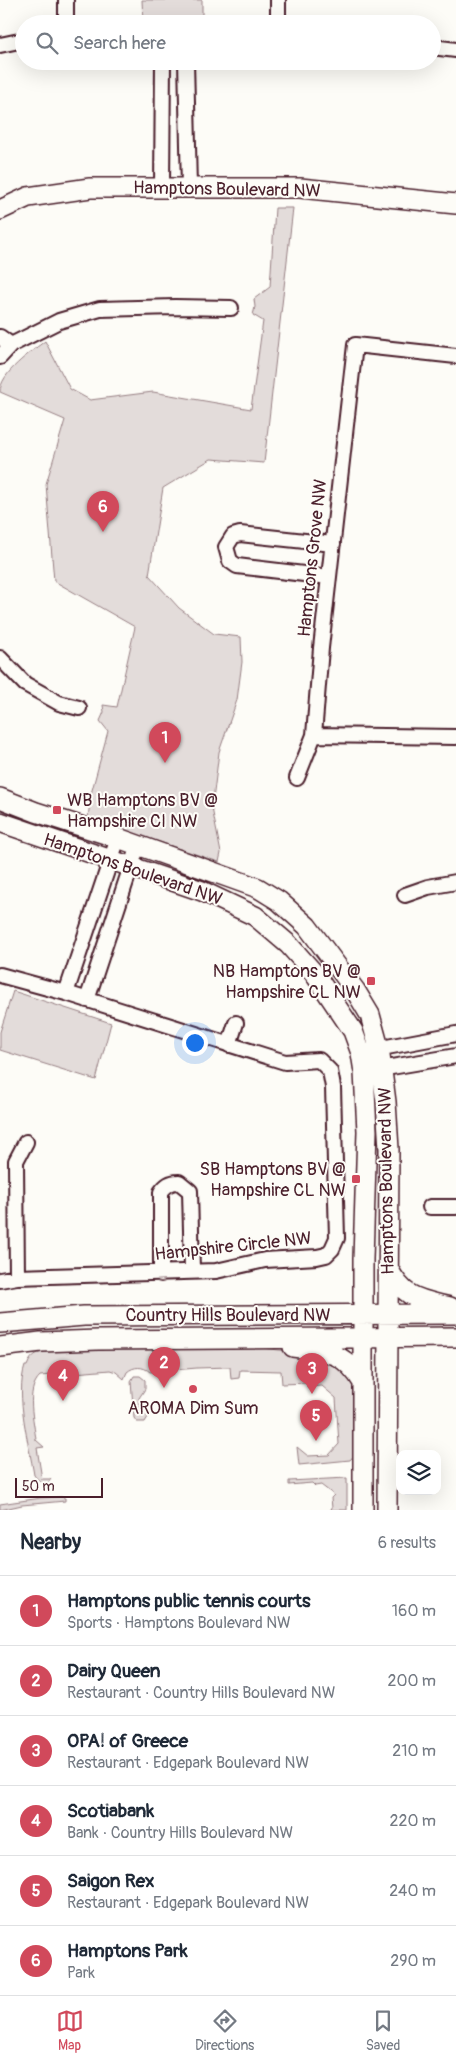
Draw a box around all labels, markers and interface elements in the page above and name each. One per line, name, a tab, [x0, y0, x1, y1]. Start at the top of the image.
search box	[15, 15, 441, 70]
icon: search	[33, 29, 61, 57]
text: Search here	[73, 31, 166, 55]
street label: Hamptons Boulevard NW	[133, 176, 321, 203]
street label: Hamptons Grove NW	[293, 478, 332, 638]
pin: 6	[87, 491, 119, 532]
pin: 1	[149, 722, 181, 763]
place label: WB Hamptons BV @ Hampshire CI NW	[67, 789, 218, 833]
marker: WB Hamptons BV @ Hampshire CI NW	[51, 804, 63, 816]
street label: Hamptons Boulevard NW	[40, 828, 225, 911]
place label: NB Hamptons BV @ Hampshire CL NW	[213, 960, 361, 1004]
marker: NB Hamptons BV @ Hampshire CL NW	[365, 975, 377, 987]
your location	[182, 1030, 208, 1056]
street label: Hamptons Boulevard NW	[373, 1087, 400, 1275]
place label: SB Hamptons BV @ Hampshire CL NW	[199, 1158, 346, 1202]
marker: SB Hamptons BV @ Hampshire CL NW	[350, 1173, 362, 1185]
street label: Hampshire Circle NW	[154, 1227, 313, 1266]
street label: Country Hills Boulevard NW	[125, 1304, 331, 1327]
pin: 2	[148, 1347, 180, 1388]
pin: 3	[296, 1353, 328, 1394]
pin: 4	[47, 1360, 79, 1401]
marker: AROMA Dim Sum	[187, 1383, 199, 1395]
place label: AROMA Dim Sum	[127, 1397, 259, 1420]
pin: 5	[300, 1400, 332, 1441]
map controls	[396, 1450, 441, 1495]
button: layers	[396, 1450, 441, 1495]
scale bar	[15, 1475, 102, 1498]
text: 50 m	[22, 1478, 55, 1495]
text: Nearby	[20, 1529, 81, 1556]
text: 6 results	[378, 1533, 436, 1553]
text: Hamptons public tennis courts	[67, 1589, 310, 1613]
text: 1	[33, 1601, 39, 1621]
text: 160 m	[392, 1601, 436, 1621]
text: Sports · Hamptons Boulevard NW	[67, 1613, 291, 1633]
text: Dairy Queen	[67, 1659, 160, 1683]
text: 2	[32, 1671, 40, 1691]
text: 200 m	[388, 1671, 436, 1691]
text: Restaurant · Country Hills Boulevard NW	[67, 1683, 335, 1703]
text: OPA! of Greece	[67, 1729, 188, 1753]
text: 3	[32, 1741, 40, 1761]
text: 210 m	[392, 1741, 436, 1761]
text: Restaurant · Edgepark Boulevard NW	[67, 1753, 309, 1773]
text: Scotiabank	[67, 1799, 154, 1823]
text: 4	[31, 1811, 41, 1831]
text: 220 m	[390, 1811, 436, 1831]
text: Bank · Country Hills Boulevard NW	[67, 1823, 293, 1843]
text: Saigon Rex	[67, 1869, 155, 1893]
text: 5	[32, 1881, 40, 1901]
text: 240 m	[389, 1881, 436, 1901]
text: Restaurant · Edgepark Boulevard NW	[67, 1893, 309, 1913]
text: Hamptons Park	[67, 1939, 188, 1963]
text: 6	[31, 1951, 41, 1971]
text: 290 m	[390, 1951, 436, 1971]
text: Park	[67, 1963, 95, 1983]
tab: Map	[56, 2007, 84, 2054]
tab: Directions	[195, 2007, 254, 2054]
tab: Saved	[366, 2007, 400, 2054]

